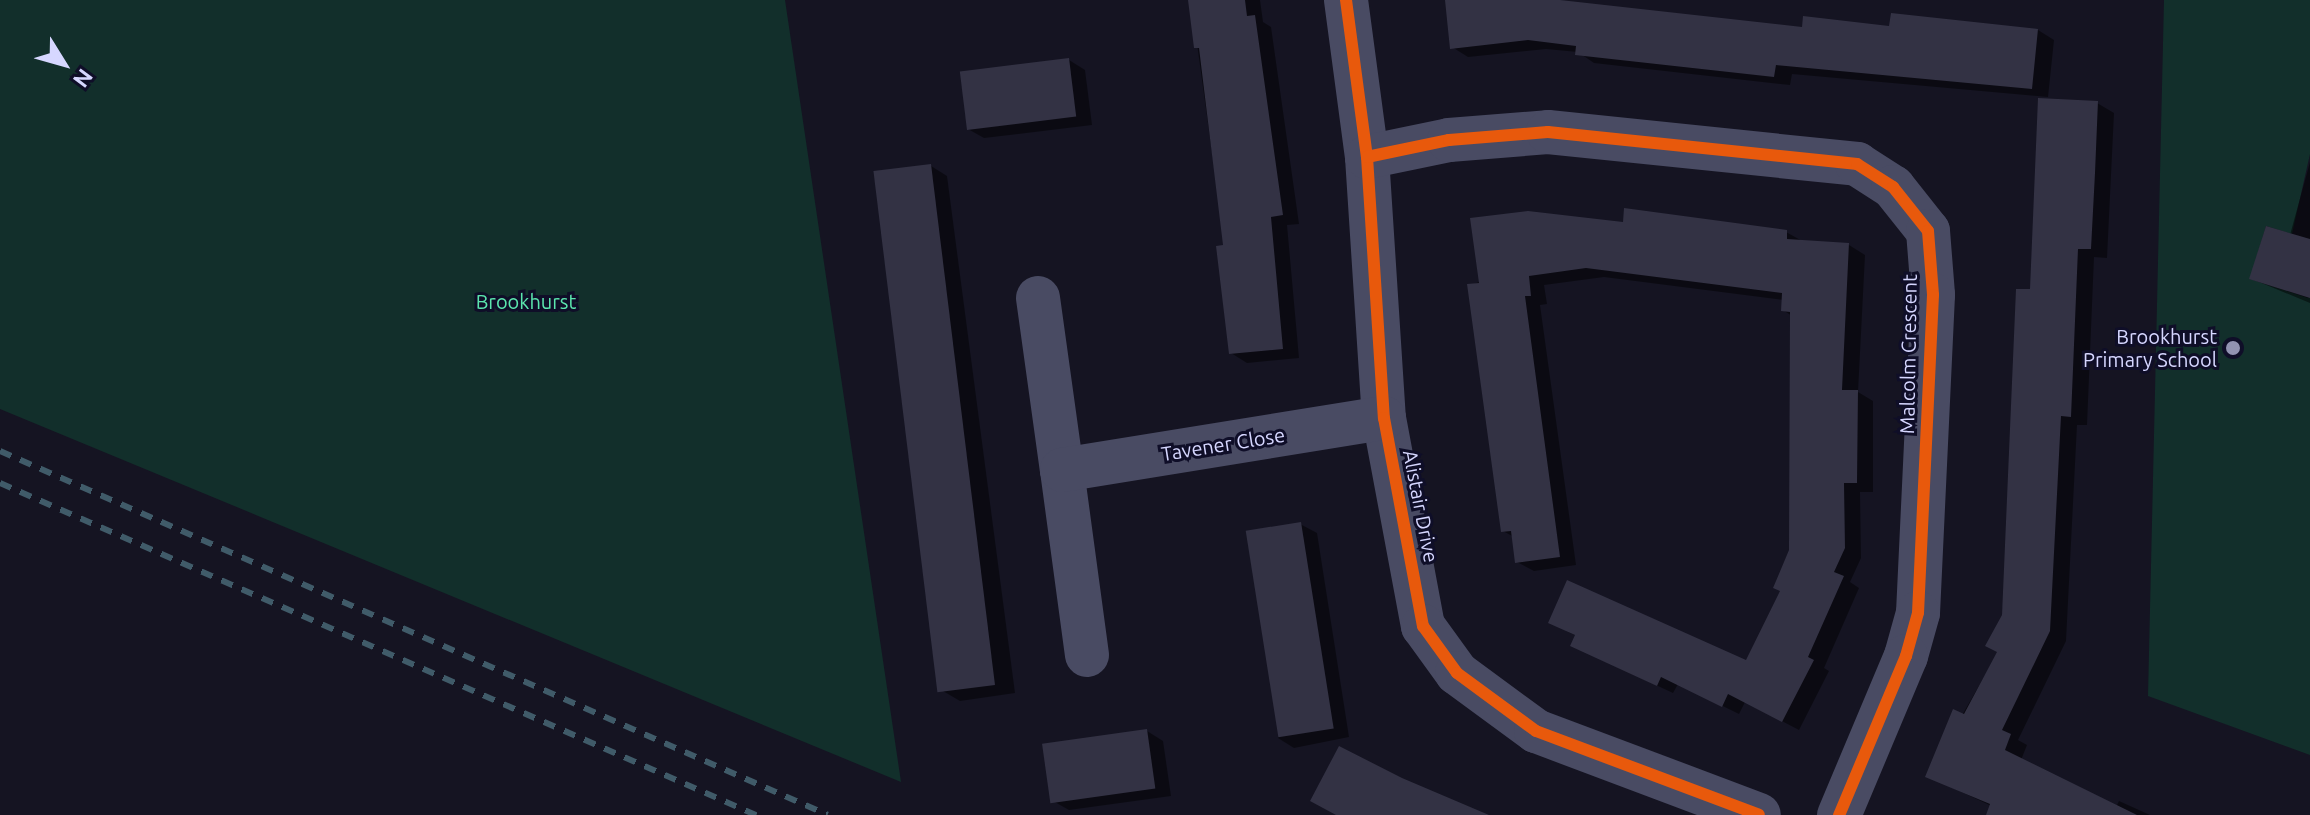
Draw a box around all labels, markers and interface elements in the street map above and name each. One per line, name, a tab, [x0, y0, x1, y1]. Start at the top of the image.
north arrow	[24, 24, 104, 104]
text: N	[69, 65, 98, 93]
street label: Malcolm Crescent	[1895, 274, 1921, 434]
park label: Brookhurst	[476, 289, 576, 313]
place label: Brookhurst Primary School	[2083, 324, 2217, 371]
marker: Brookhurst Primary School	[2224, 339, 2242, 357]
street label: Tavener Close	[1159, 422, 1287, 466]
street label: Alistair Drive	[1398, 448, 1444, 564]

